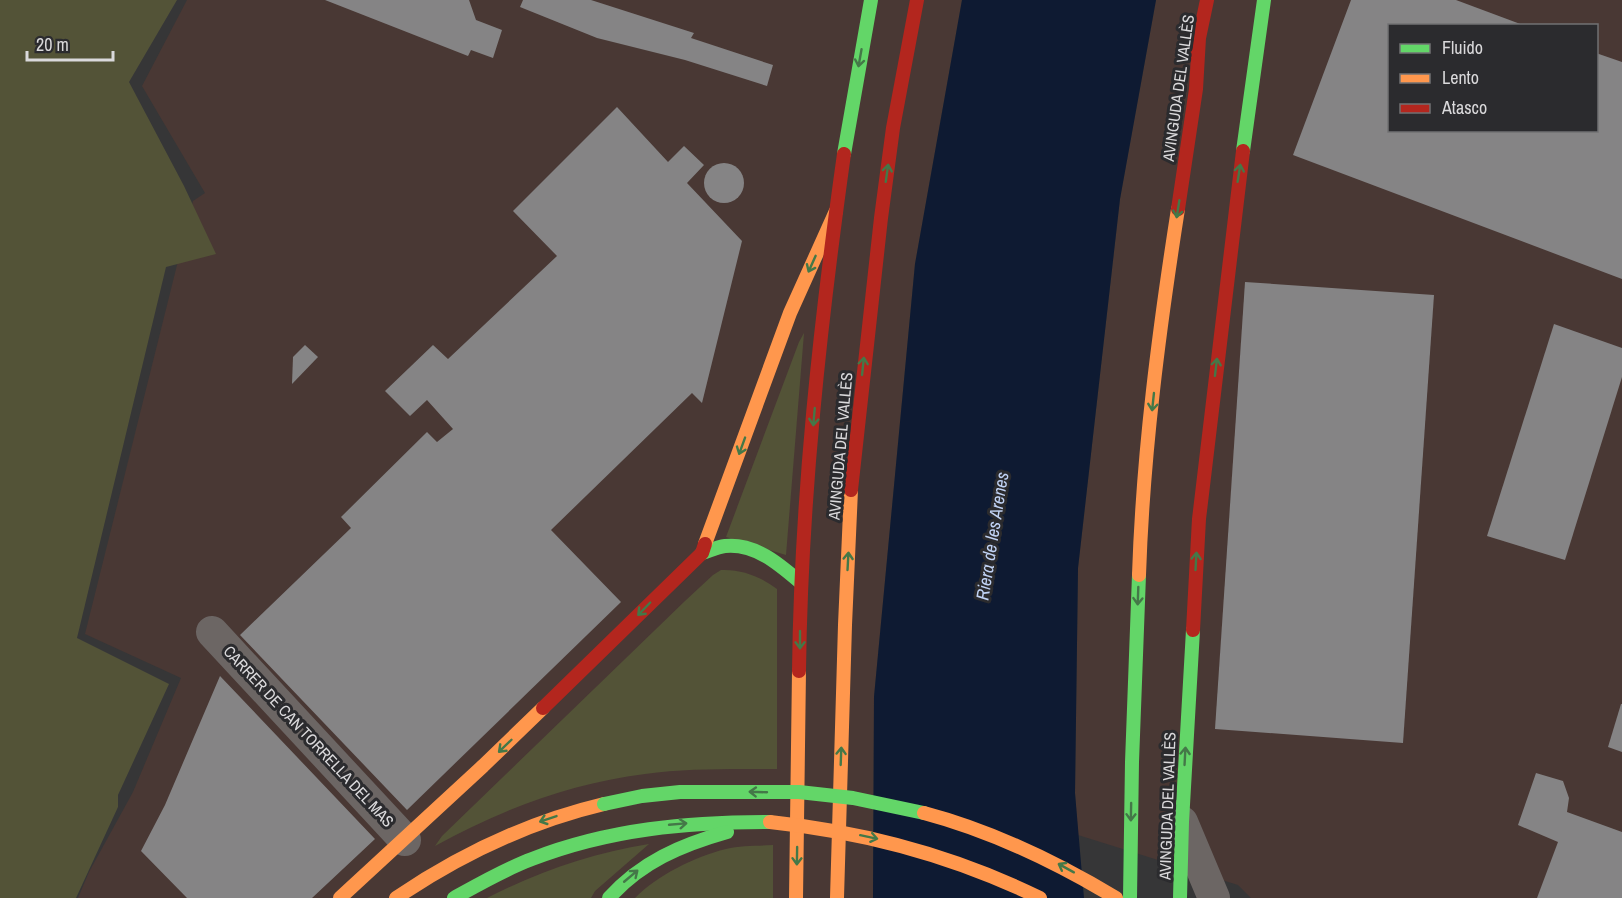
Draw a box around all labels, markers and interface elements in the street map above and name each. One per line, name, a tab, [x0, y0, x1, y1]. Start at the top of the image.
street label: AVINGUDA DEL VALLÈS	[1157, 13, 1199, 164]
scale bar	[27, 24, 112, 62]
legend	[1388, 24, 1598, 132]
text: 20 m	[36, 32, 69, 57]
text: Fluido	[1442, 35, 1483, 60]
one-way arrow	[854, 47, 865, 67]
text: Lento	[1442, 65, 1479, 90]
text: Atasco	[1441, 95, 1487, 120]
one-way arrow	[882, 163, 893, 183]
one-way arrow	[1234, 164, 1245, 184]
one-way arrow	[1173, 198, 1184, 218]
one-way arrow	[805, 255, 816, 273]
one-way arrow	[858, 357, 869, 377]
one-way arrow	[1211, 358, 1222, 377]
street label: AVINGUDA DEL VALLÈS	[823, 371, 857, 522]
one-way arrow	[1147, 392, 1158, 412]
one-way arrow	[808, 407, 819, 427]
one-way arrow	[736, 436, 747, 455]
water label: Riera de les Arenes	[970, 470, 1014, 602]
one-way arrow	[842, 551, 853, 571]
one-way arrow	[1191, 551, 1202, 571]
one-way arrow	[1132, 586, 1144, 606]
one-way arrow	[637, 602, 651, 617]
one-way arrow	[794, 630, 806, 650]
street label: CARRER DE CAN TORRELLA DEL MAS	[219, 640, 399, 832]
street label: AVINGUDA DEL VALLÈS	[1153, 732, 1181, 881]
one-way arrow	[497, 739, 512, 753]
one-way arrow	[835, 746, 846, 766]
one-way arrow	[1180, 746, 1191, 766]
one-way arrow	[748, 786, 768, 797]
one-way arrow	[1125, 802, 1137, 822]
one-way arrow	[539, 815, 557, 826]
one-way arrow	[667, 818, 687, 829]
one-way arrow	[859, 832, 878, 843]
one-way arrow	[791, 846, 802, 866]
one-way arrow	[1058, 862, 1075, 874]
one-way arrow	[623, 869, 638, 883]

